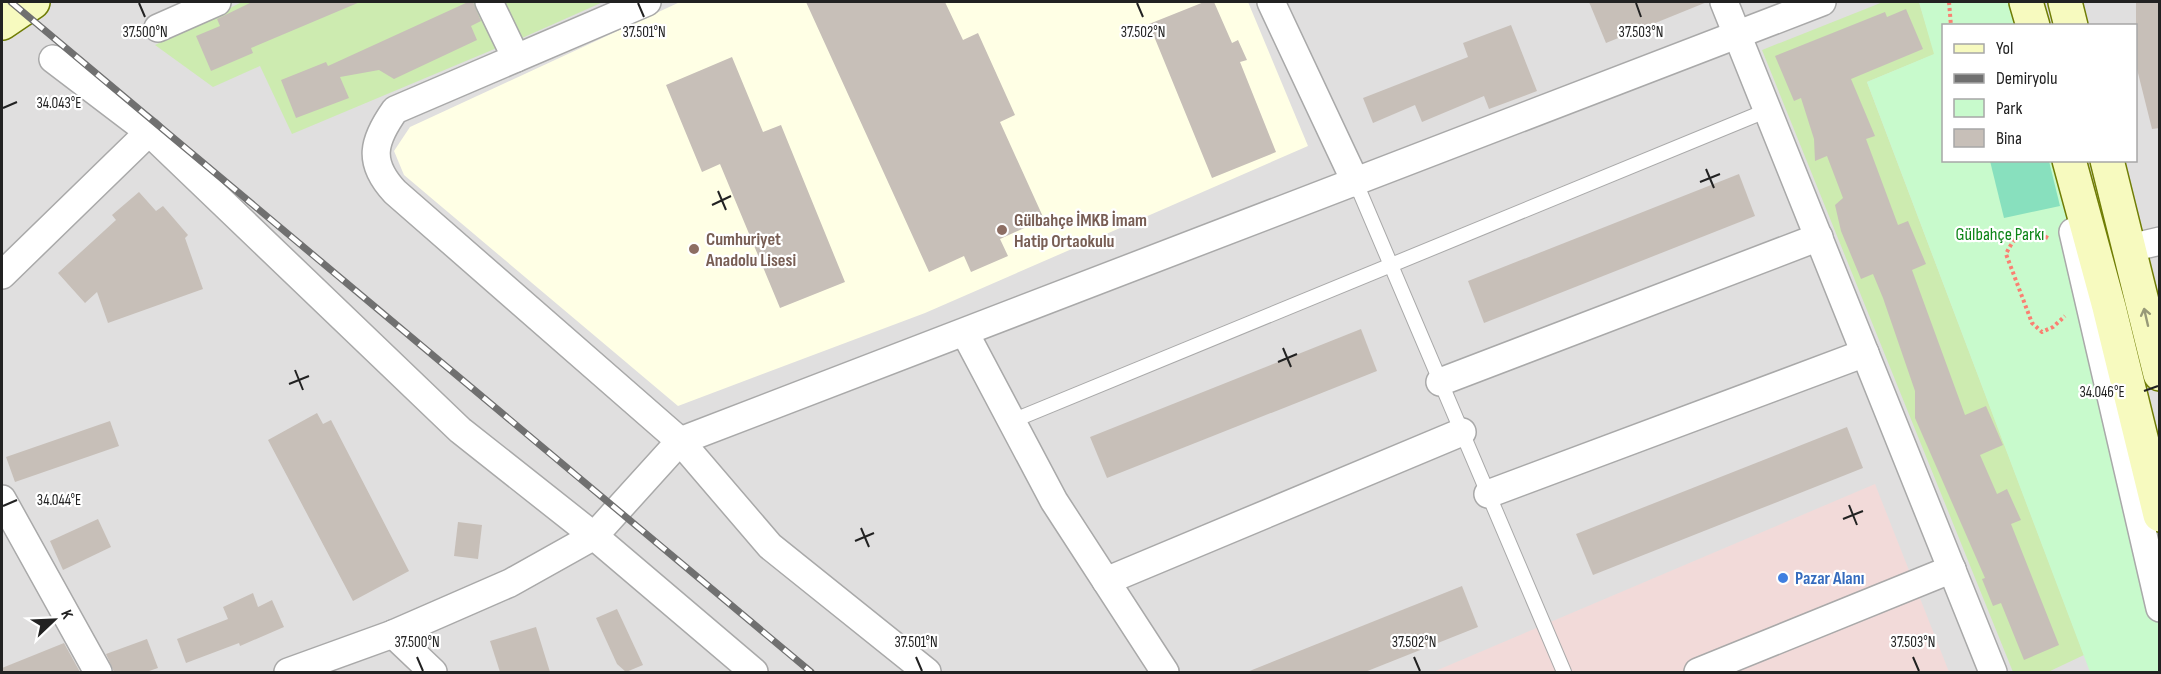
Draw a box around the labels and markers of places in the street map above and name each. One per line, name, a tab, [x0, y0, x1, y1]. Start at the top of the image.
place label: Gülbahçe İMKB İmam Hatip Ortaokulu	[1014, 210, 1147, 252]
marker: Gülbahçe İMKB İmam Hatip Ortaokulu	[995, 223, 1009, 237]
place label: Cumhuriyet Anadolu Lisesi	[705, 229, 796, 271]
marker: Cumhuriyet Anadolu Lisesi	[687, 242, 701, 256]
place label: Pazar Alanı	[1795, 568, 1864, 589]
marker: Pazar Alanı	[1776, 571, 1790, 585]

